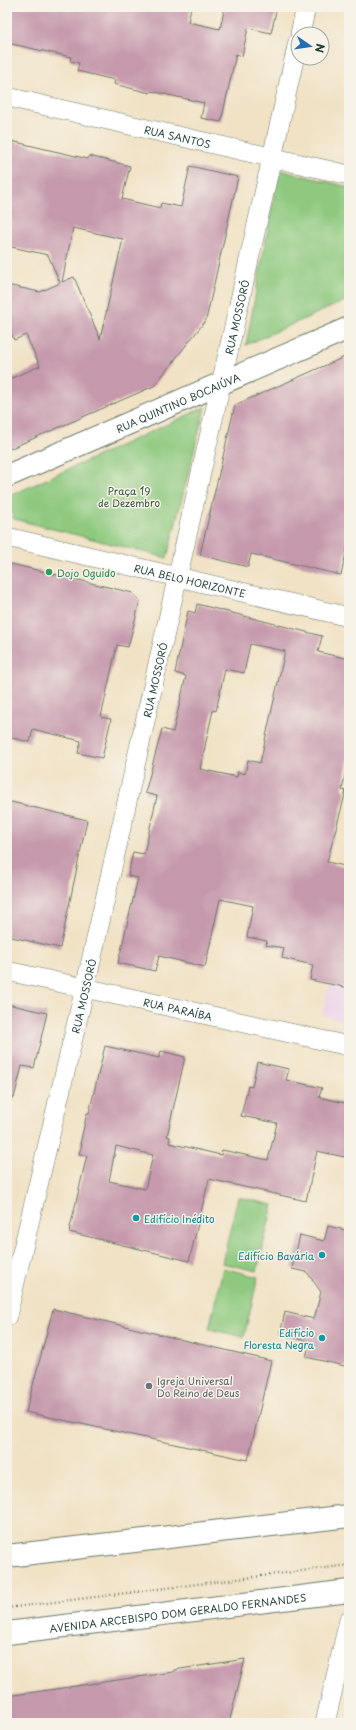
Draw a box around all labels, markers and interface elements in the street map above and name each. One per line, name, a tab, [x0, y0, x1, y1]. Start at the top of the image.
north arrow	[290, 26, 330, 66]
text: N	[311, 42, 329, 55]
street label: RUA SANTOS	[143, 121, 212, 151]
street label: RUA MOSSORÓ	[220, 278, 252, 356]
street label: RUA QUINTINO BOCAIÚVA	[113, 369, 242, 436]
park label: Praça 19 de Dezembro	[98, 483, 160, 510]
street label: RUA BELO HORIZONTE	[133, 559, 247, 600]
place label: Dojo Oguido	[57, 565, 116, 580]
marker: Dojo Oguido	[44, 567, 54, 577]
street label: RUA MOSSORÓ	[139, 641, 170, 719]
street label: RUA MOSSORÓ	[67, 957, 99, 1035]
street label: RUA PARAÍBA	[142, 994, 214, 1023]
place label: Edifício Inédito	[144, 1211, 215, 1226]
marker: Edifício Inédito	[131, 1213, 141, 1223]
place label: Edifício Bavária	[238, 1248, 315, 1263]
marker: Edifício Bavária	[317, 1250, 327, 1260]
place label: Edifício Floresta Negra	[244, 1325, 315, 1352]
marker: Edifício Floresta Negra	[317, 1333, 327, 1343]
place label: Igreja Universal Do Reino de Deus	[157, 1373, 240, 1400]
marker: Igreja Universal Do Reino de Deus	[144, 1381, 154, 1391]
street label: AVENIDA ARCEBISPO DOM GERALDO FERNANDES	[49, 1589, 307, 1635]

